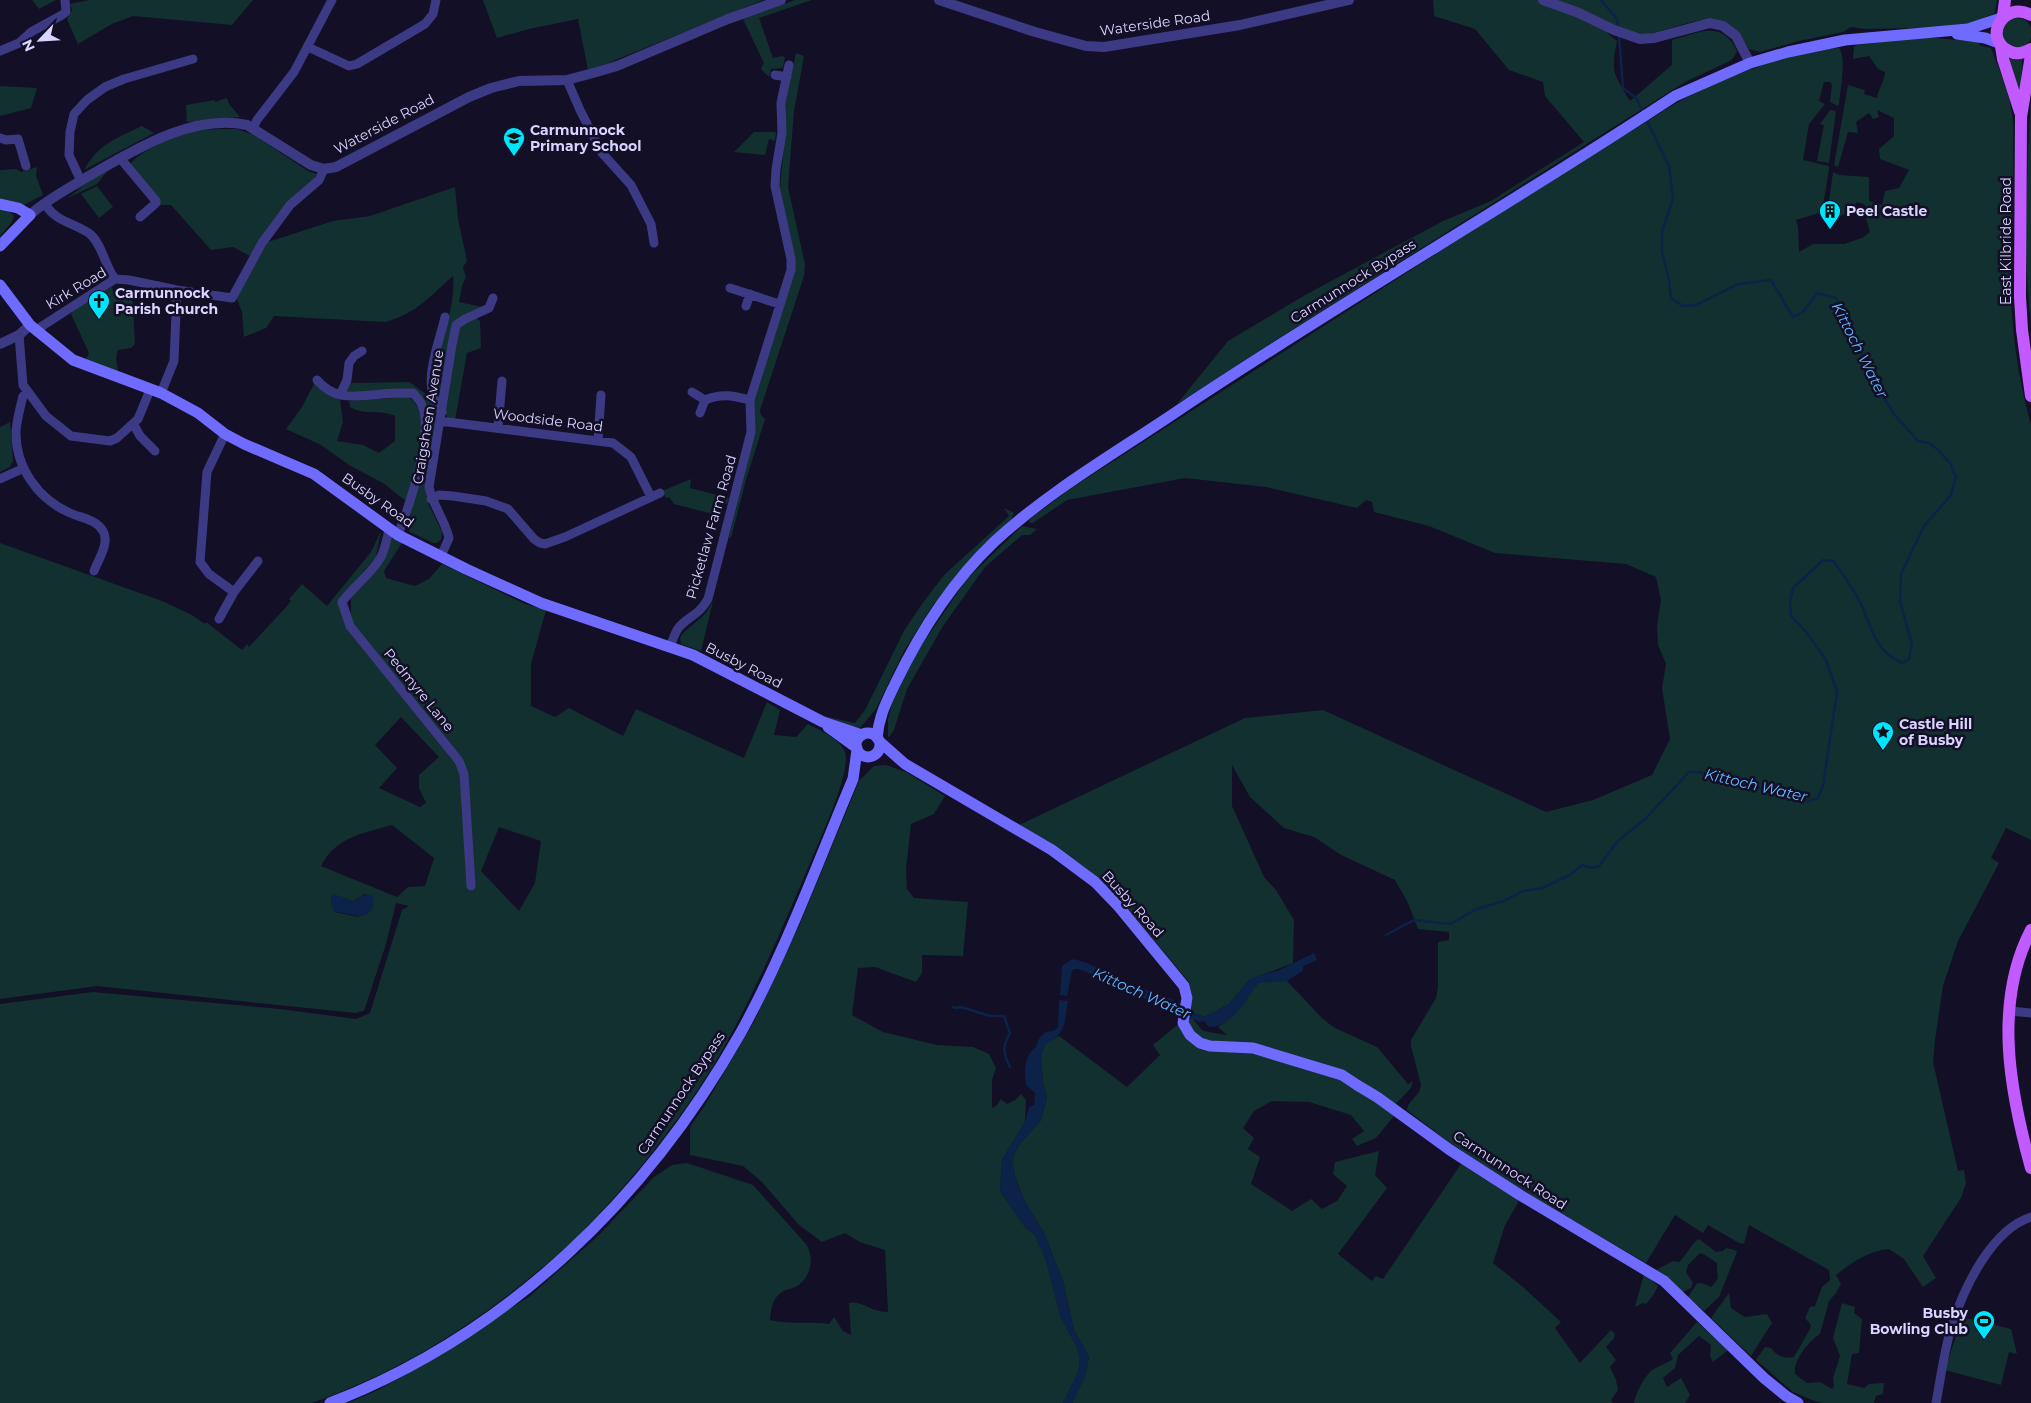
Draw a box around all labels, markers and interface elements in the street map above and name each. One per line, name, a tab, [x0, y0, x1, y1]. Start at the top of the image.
street label: Waterside Road	[1099, 6, 1211, 40]
north arrow	[15, 15, 65, 65]
text: N	[18, 37, 39, 54]
street label: Waterside Road	[331, 90, 437, 158]
place label: Carmunnock Primary School	[530, 121, 641, 155]
school or university icon: Carmunnock Primary School	[502, 126, 526, 157]
street label: East Kilbride Road	[1997, 177, 2015, 305]
building icon: Peel Castle	[1818, 199, 1842, 230]
place label: Peel Castle	[1846, 202, 1927, 220]
street label: Carmunnock Bypass	[1287, 235, 1419, 327]
street label: Kirk Road	[42, 263, 110, 313]
place label: Carmunnock Parish Church	[115, 284, 218, 318]
church icon: Carmunnock Parish Church	[87, 289, 111, 320]
water label: Kittoch Water	[1828, 299, 1893, 402]
street label: Craigsheen Avenue	[408, 349, 448, 485]
street label: Woodside Road	[492, 404, 604, 436]
street label: Picketlaw Farm Road	[682, 453, 740, 601]
street label: Busby Road	[338, 469, 418, 531]
street label: Busby Road	[703, 638, 785, 692]
street label: Pedmyre Lane	[380, 645, 458, 735]
place label: Castle Hill of Busby	[1899, 715, 1972, 749]
place icon: Castle Hill of Busby	[1871, 720, 1895, 751]
water label: Kittoch Water	[1703, 764, 1810, 806]
street label: Busby Road	[1098, 867, 1168, 941]
water label: Kittoch Water	[1090, 963, 1195, 1023]
street label: Carmunnock Bypass	[633, 1028, 729, 1158]
street label: Carmunnock Road	[1450, 1127, 1570, 1213]
place label: Busby Bowling Club	[1870, 1304, 1969, 1338]
sports icon: Busby Bowling Club	[1972, 1309, 1996, 1340]

